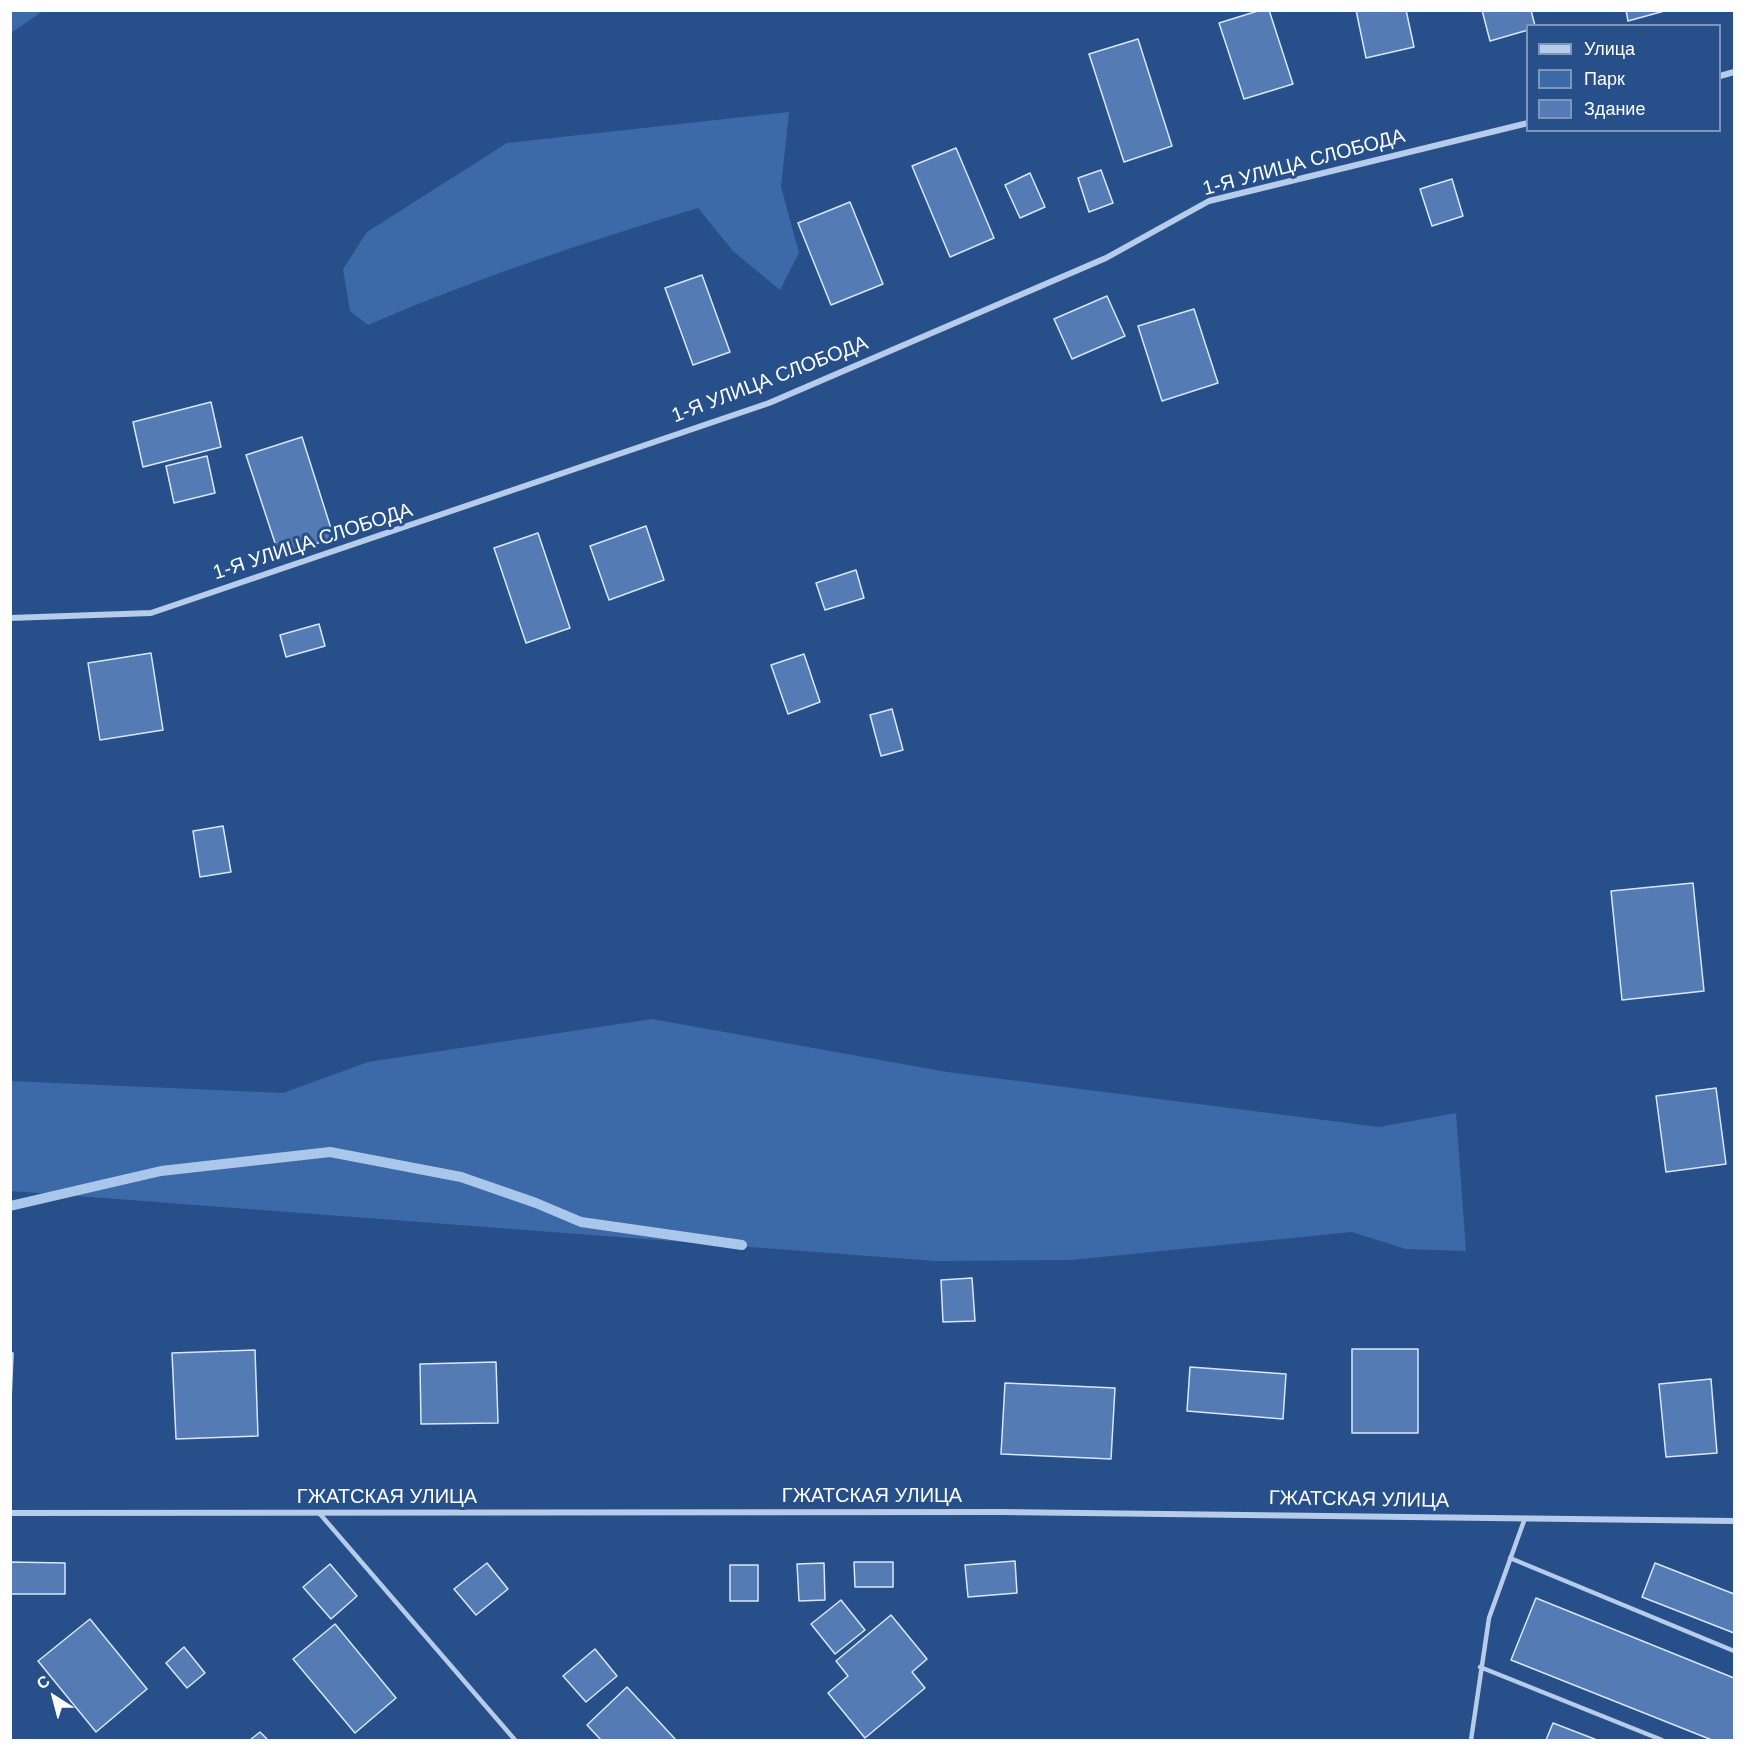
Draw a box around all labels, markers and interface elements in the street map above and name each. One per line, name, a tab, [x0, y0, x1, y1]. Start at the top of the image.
legend	[1526, 24, 1721, 132]
text: Улица	[1584, 39, 1635, 59]
text: Парк	[1584, 69, 1625, 89]
text: Здание	[1584, 99, 1645, 119]
street label: 1-Я УЛИЦА СЛОБОДА	[1200, 124, 1408, 202]
street label: 1-Я УЛИЦА СЛОБОДА	[668, 331, 872, 429]
street label: 1-Я УЛИЦА СЛОБОДА	[210, 498, 416, 586]
street label: ГЖАТСКАЯ УЛИЦА	[782, 1484, 962, 1508]
street label: ГЖАТСКАЯ УЛИЦА	[297, 1485, 477, 1509]
street label: ГЖАТСКАЯ УЛИЦА	[1269, 1486, 1449, 1514]
north arrow	[24, 1667, 84, 1727]
text: С	[33, 1672, 53, 1692]

